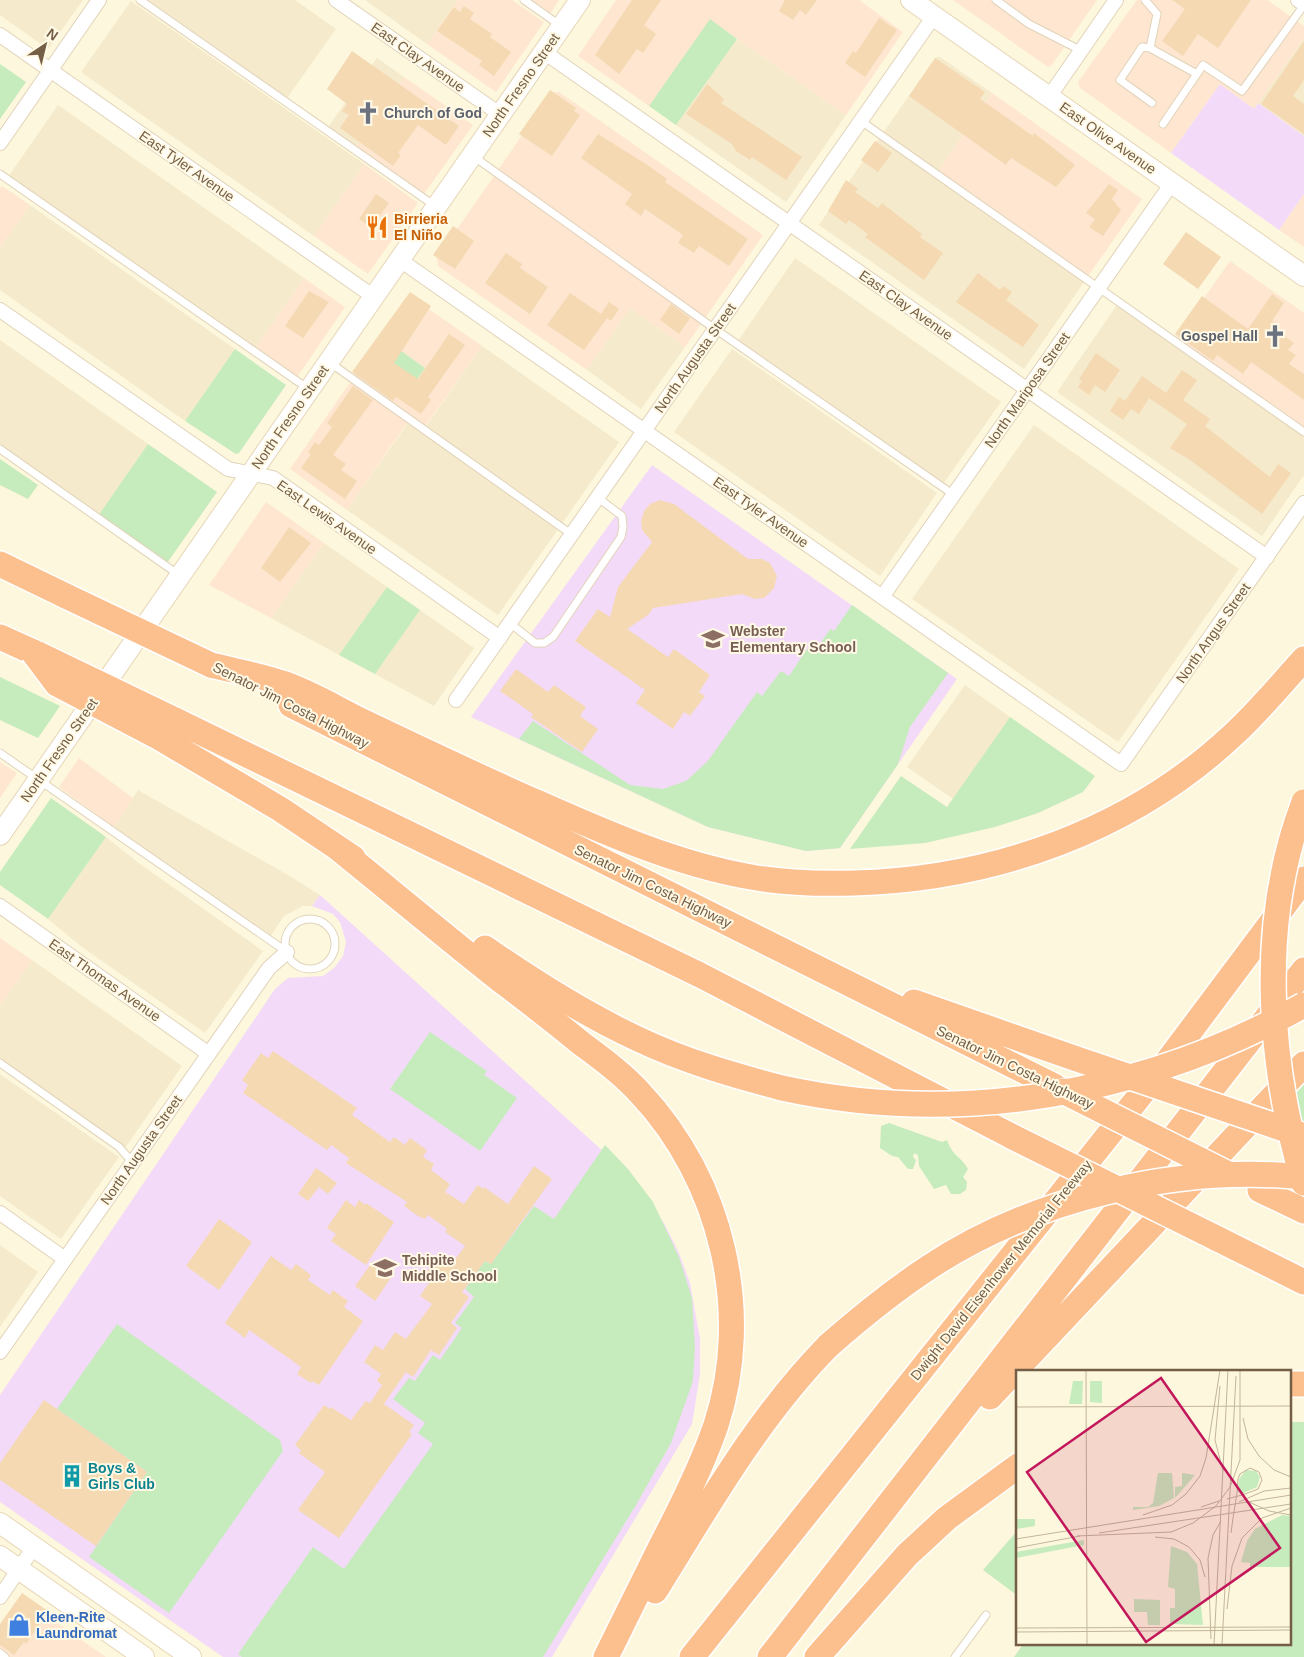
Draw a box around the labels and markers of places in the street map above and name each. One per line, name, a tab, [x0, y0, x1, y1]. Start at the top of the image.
church icon: Church of God	[355, 100, 381, 126]
place label: Church of God	[384, 105, 482, 121]
place label: Birrieria El Niño	[394, 211, 448, 243]
restaurant icon: Birrieria El Niño	[364, 214, 390, 240]
church icon: Gospel Hall	[1262, 323, 1288, 349]
place label: Gospel Hall	[1181, 328, 1258, 344]
place label: Webster Elementary School	[730, 623, 856, 655]
school or university icon: Webster Elementary School	[700, 626, 726, 652]
place label: Tehipite Middle School	[402, 1252, 497, 1284]
school or university icon: Tehipite Middle School	[372, 1255, 398, 1281]
place label: Boys & Girls Club	[88, 1460, 155, 1492]
building icon: Boys & Girls Club	[59, 1463, 85, 1489]
place label: Kleen-Rite Laundromat	[36, 1609, 117, 1641]
shop icon: Kleen-Rite Laundromat	[6, 1612, 32, 1638]

